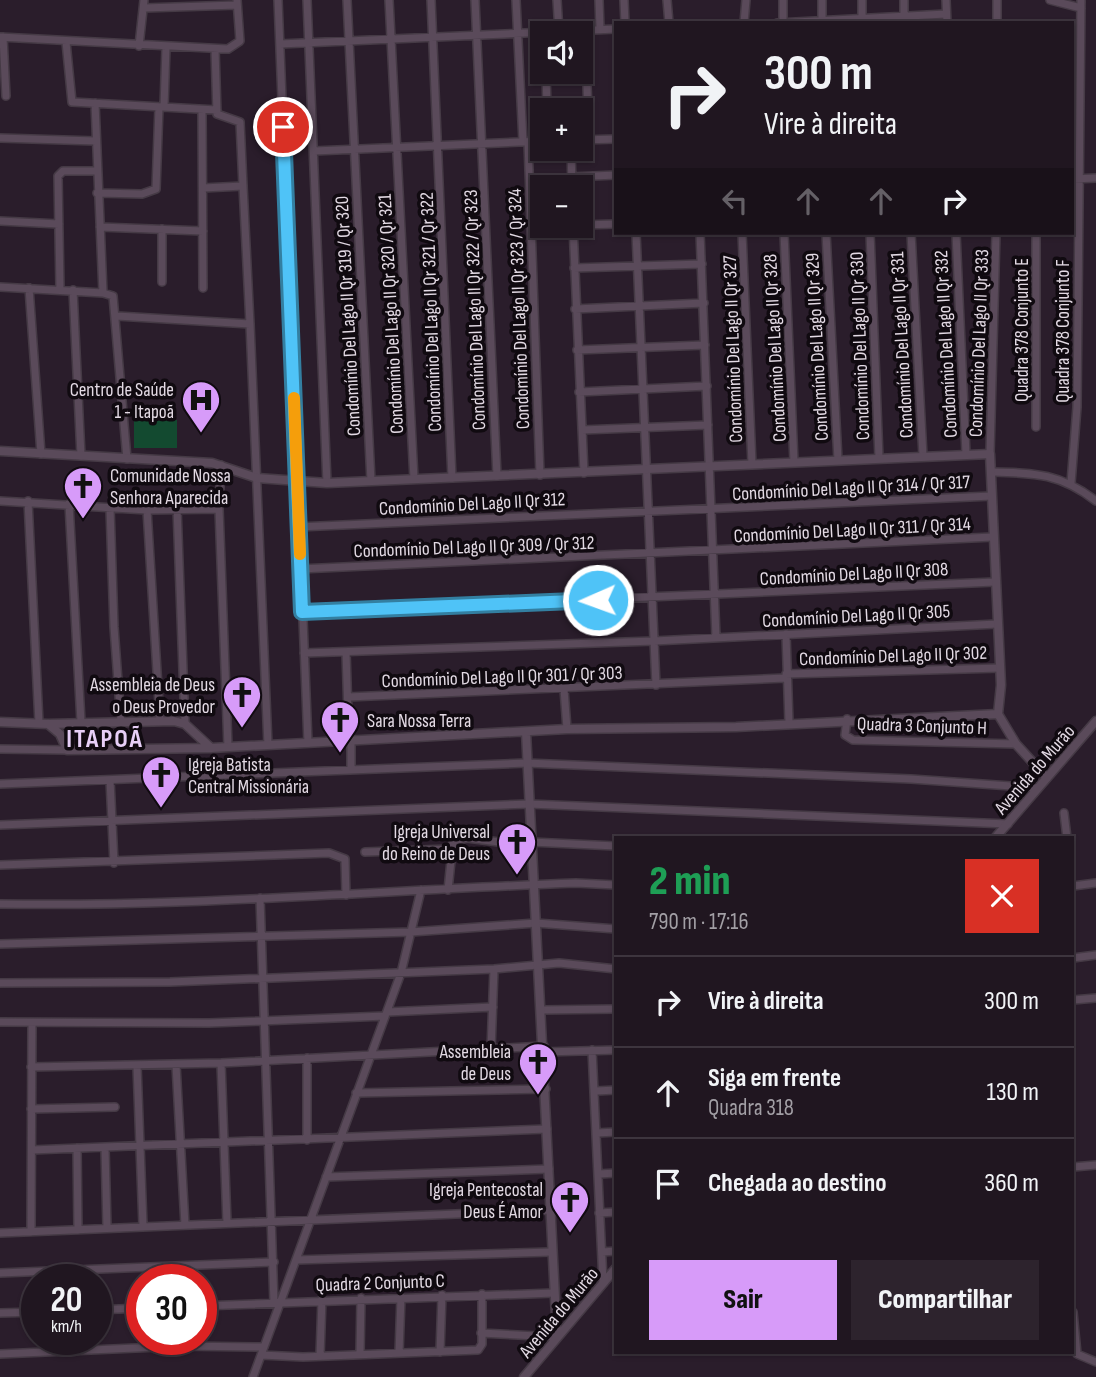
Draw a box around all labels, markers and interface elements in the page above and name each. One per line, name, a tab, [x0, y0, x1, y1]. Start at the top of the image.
map controls	[530, 21, 593, 238]
button: sound	[530, 21, 593, 84]
text: 300 m	[764, 45, 873, 104]
icon: right	[649, 49, 740, 140]
pin	[253, 97, 313, 157]
button: +	[530, 98, 593, 161]
text: Vire à direita	[764, 105, 897, 144]
icon: arrive	[264, 108, 302, 146]
button: −	[530, 175, 593, 238]
icon: left	[716, 182, 754, 220]
icon: ahead	[789, 182, 827, 220]
icon: ahead	[862, 182, 900, 220]
icon: right	[935, 182, 973, 220]
street label: Condomínio Del Lago II Qr 323 / Qr 324	[504, 188, 535, 430]
street label: Condomínio Del Lago II Qr 322 / Qr 323	[460, 189, 491, 431]
street label: Condomínio Del Lago II Qr 321 / Qr 322	[416, 192, 447, 432]
street label: Condomínio Del Lago II Qr 320 / Qr 321	[374, 193, 409, 434]
street label: Condomínio Del Lago II Qr 319 / Qr 320	[331, 195, 366, 437]
street label: Condomínio Del Lago II Qr 333	[965, 249, 994, 437]
street label: Condomínio Del Lago II Qr 332	[930, 250, 963, 438]
street label: Condomínio Del Lago II Qr 330	[846, 251, 875, 441]
street label: Condomínio Del Lago II Qr 331	[886, 251, 919, 439]
street label: Condomínio Del Lago II Qr 329	[801, 252, 834, 442]
street label: Condomínio Del Lago II Qr 328	[759, 253, 792, 442]
street label: Condomínio Del Lago II Qr 327	[719, 254, 748, 443]
street label: Quadra 378 Conjunto E	[1011, 258, 1034, 402]
street label: Quadra 378 Conjunto F	[1052, 259, 1075, 403]
place label: Centro de Saúde 1 - Itapoã	[70, 379, 174, 424]
hospital icon: Centro de Saúde 1 - Itapoã	[180, 379, 222, 434]
church icon: Comunidade Nossa Senhora Aparecida	[62, 465, 104, 520]
place label: Comunidade Nossa Senhora Aparecida	[110, 465, 231, 510]
street label: Condomínio Del Lago II Qr 314 / Qr 317	[732, 471, 971, 506]
street label: Condomínio Del Lago II Qr 312	[378, 488, 566, 521]
street label: Condomínio Del Lago II Qr 311 / Qr 314	[733, 513, 971, 548]
street label: Condomínio Del Lago II Qr 309 / Qr 312	[353, 532, 595, 563]
street label: Condomínio Del Lago II Qr 308	[759, 558, 949, 591]
position arrow	[561, 563, 635, 637]
street label: Condomínio Del Lago II Qr 305	[762, 600, 951, 633]
street label: Condomínio Del Lago II Qr 302	[799, 642, 988, 671]
street label: Condomínio Del Lago II Qr 301 / Qr 303	[381, 662, 623, 693]
place label: Assembleia de Deus o Deus Provedor	[89, 674, 216, 719]
church icon: Assembleia de Deus o Deus Provedor	[221, 674, 263, 729]
church icon: Sara Nossa Terra	[319, 699, 361, 754]
place label: Sara Nossa Terra	[367, 710, 471, 733]
street label: Quadra 3 Conjunto H	[857, 713, 987, 740]
street label: Avenida do Murão	[989, 721, 1080, 820]
district label: ITAPOÃ	[66, 724, 144, 755]
church icon: Igreja Batista Central Missionária	[140, 754, 182, 809]
place label: Igreja Batista Central Missionária	[188, 754, 309, 799]
place label: Igreja Universal do Reino de Deus	[382, 821, 490, 866]
church icon: Igreja Universal do Reino de Deus	[496, 821, 538, 876]
text: 2 min	[649, 856, 730, 907]
button: close	[965, 859, 1039, 933]
text: 790 m · 17:16	[649, 908, 748, 936]
icon: right	[649, 983, 687, 1021]
text: Vire à direita	[708, 986, 824, 1017]
text: 300 m	[984, 986, 1039, 1017]
place label: Assembleia de Deus	[439, 1041, 511, 1086]
church icon: Assembleia de Deus	[517, 1041, 559, 1096]
text: Siga em frente	[708, 1063, 841, 1094]
icon: ahead	[649, 1074, 687, 1112]
text: 130 m	[987, 1077, 1039, 1108]
text: Quadra 318	[708, 1094, 794, 1122]
icon: arrive	[649, 1165, 687, 1203]
text: Chegada ao destino	[708, 1168, 887, 1199]
text: 360 m	[984, 1168, 1039, 1199]
place label: Igreja Pentecostal Deus É Amor	[429, 1179, 544, 1224]
church icon: Igreja Pentecostal Deus É Amor	[549, 1179, 591, 1234]
button: Sair	[649, 1260, 837, 1340]
button: Compartilhar	[851, 1260, 1039, 1340]
street label: Avenida do Murão	[514, 1263, 604, 1364]
speed limit sign: 30	[126, 1264, 217, 1355]
street label: Quadra 2 Conjunto C	[315, 1270, 445, 1297]
text: 20	[51, 1279, 83, 1322]
text: km/h	[51, 1316, 82, 1337]

